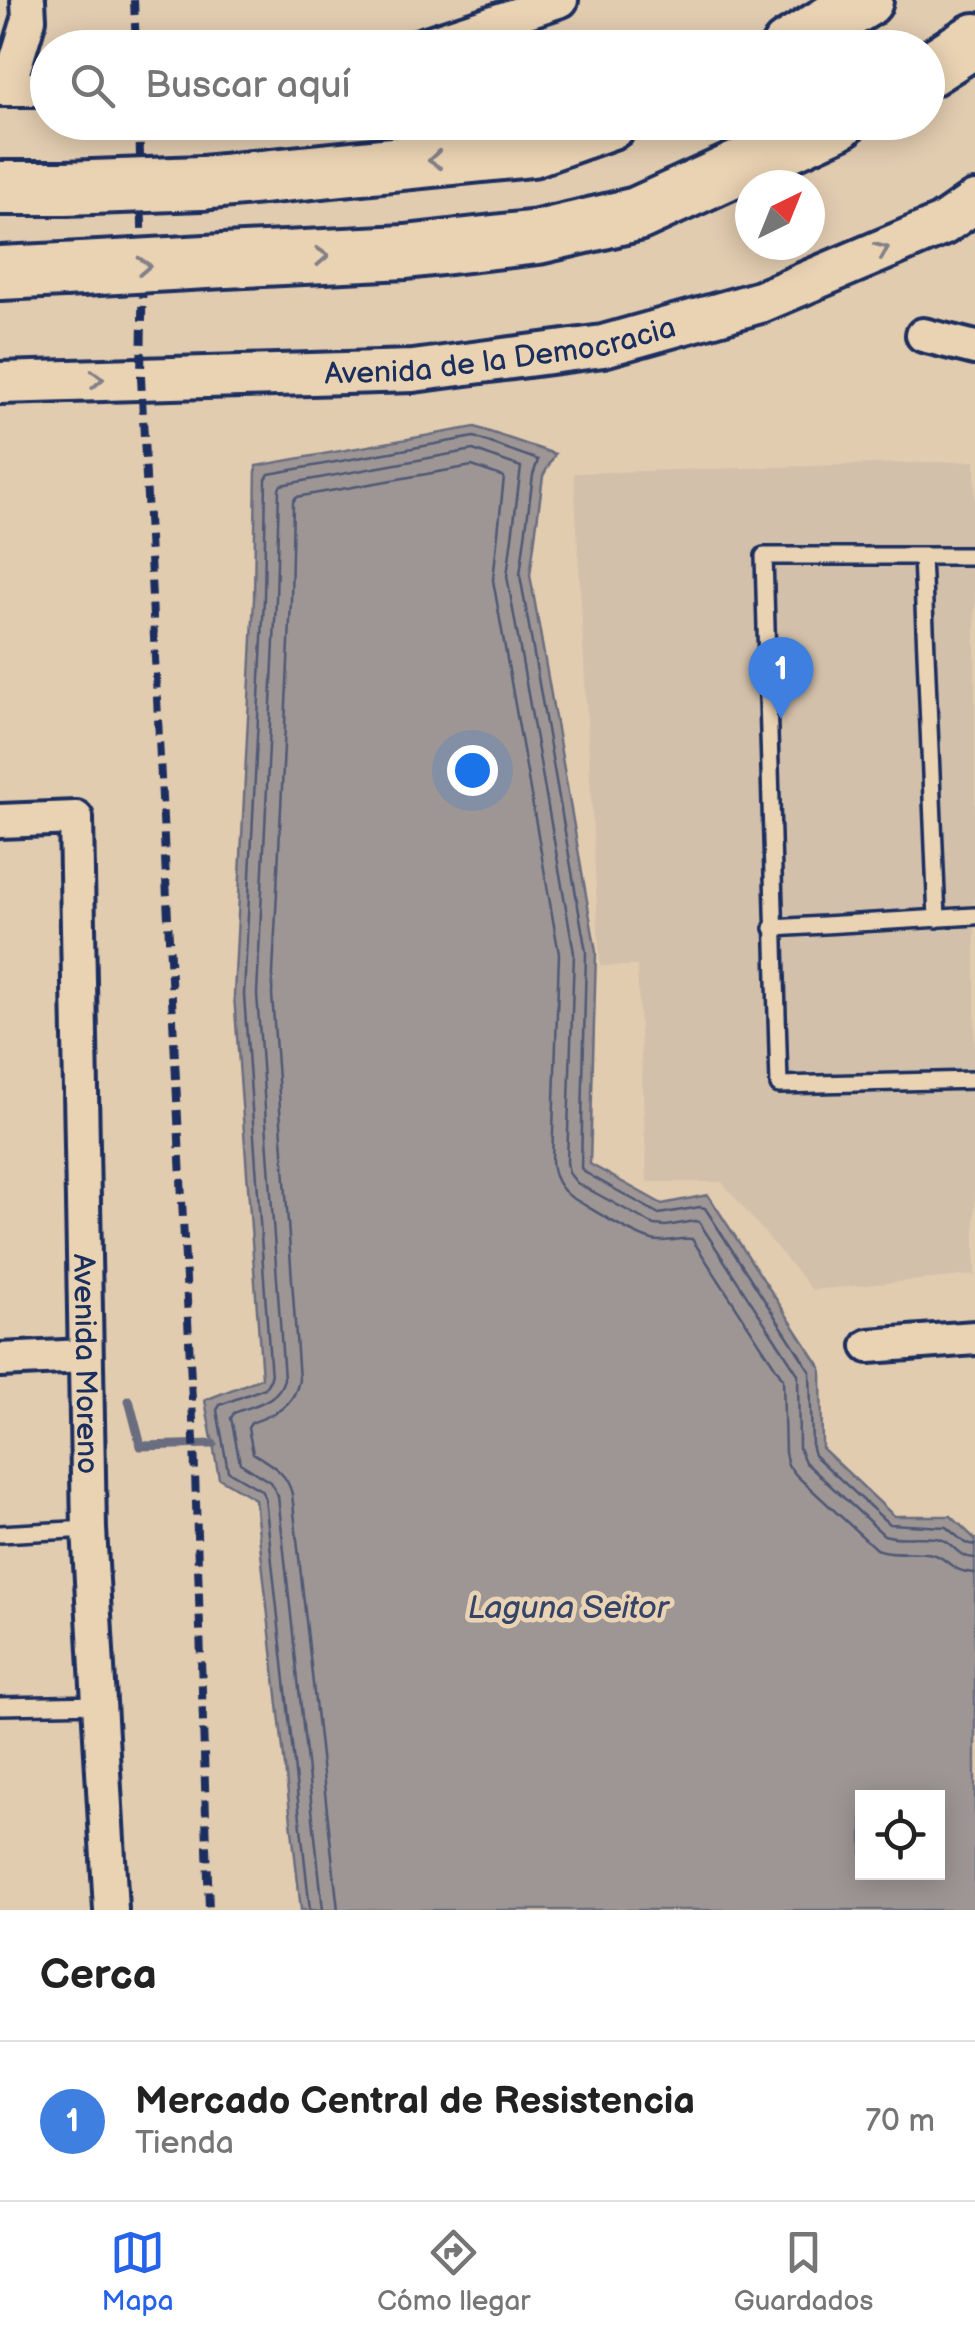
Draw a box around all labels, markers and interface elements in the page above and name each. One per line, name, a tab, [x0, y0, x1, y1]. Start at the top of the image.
search box	[30, 30, 945, 140]
icon: search	[65, 58, 120, 113]
text: Buscar aquí	[145, 63, 351, 108]
one-way arrow	[426, 149, 442, 170]
north arrow	[735, 170, 825, 260]
one-way arrow	[872, 242, 890, 262]
one-way arrow	[314, 246, 330, 267]
one-way arrow	[136, 256, 152, 277]
street label: Avenida de la Democracia	[324, 310, 680, 393]
one-way arrow	[90, 369, 106, 390]
pin: 1	[748, 636, 814, 719]
your location	[447, 745, 498, 796]
street label: Avenida Moreno	[65, 1253, 105, 1474]
water label: Laguna Seitor	[468, 1589, 671, 1628]
map controls	[855, 1790, 945, 1880]
button: locate	[855, 1790, 945, 1880]
text: Cerca	[40, 1950, 157, 2001]
text: Mercado Central de Resistencia	[135, 2079, 695, 2124]
text: 1	[66, 2102, 79, 2141]
text: 70 m	[865, 2102, 935, 2141]
text: Tienda	[135, 2124, 234, 2163]
tab: Mapa	[102, 2225, 174, 2318]
tab: Cómo llegar	[377, 2225, 530, 2318]
tab: Guardados	[734, 2225, 873, 2318]

